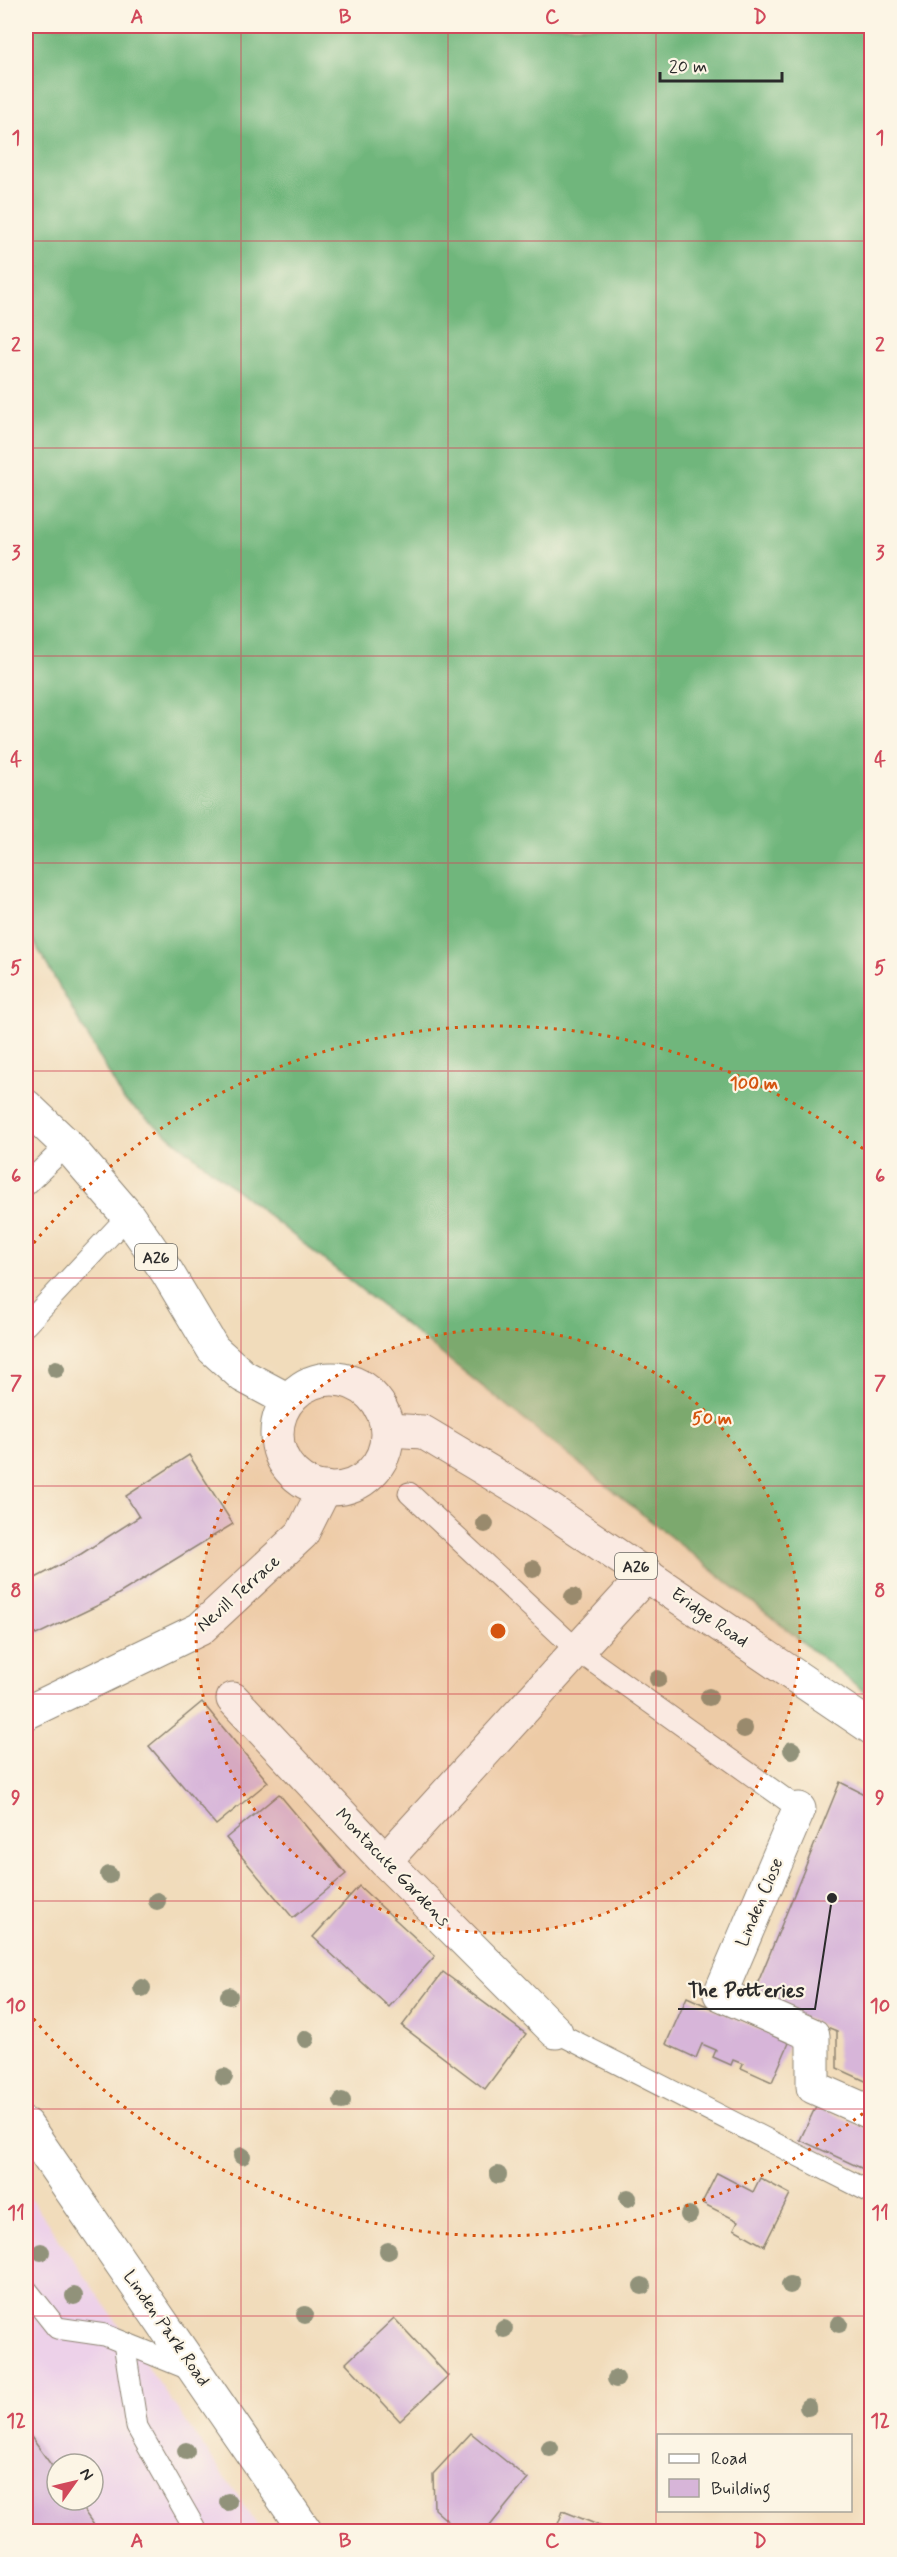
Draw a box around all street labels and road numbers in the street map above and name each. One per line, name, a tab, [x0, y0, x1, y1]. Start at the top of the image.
road number: A26	[135, 1244, 177, 1270]
street label: Nevill Terrace	[192, 1550, 286, 1638]
road number: A26	[615, 1553, 657, 1579]
street label: Eridge Road	[665, 1582, 753, 1654]
street label: Montacute Gardens	[329, 1803, 455, 1932]
street label: Linden Close	[730, 1854, 789, 1950]
street label: Linden Park Road	[117, 2266, 215, 2391]

